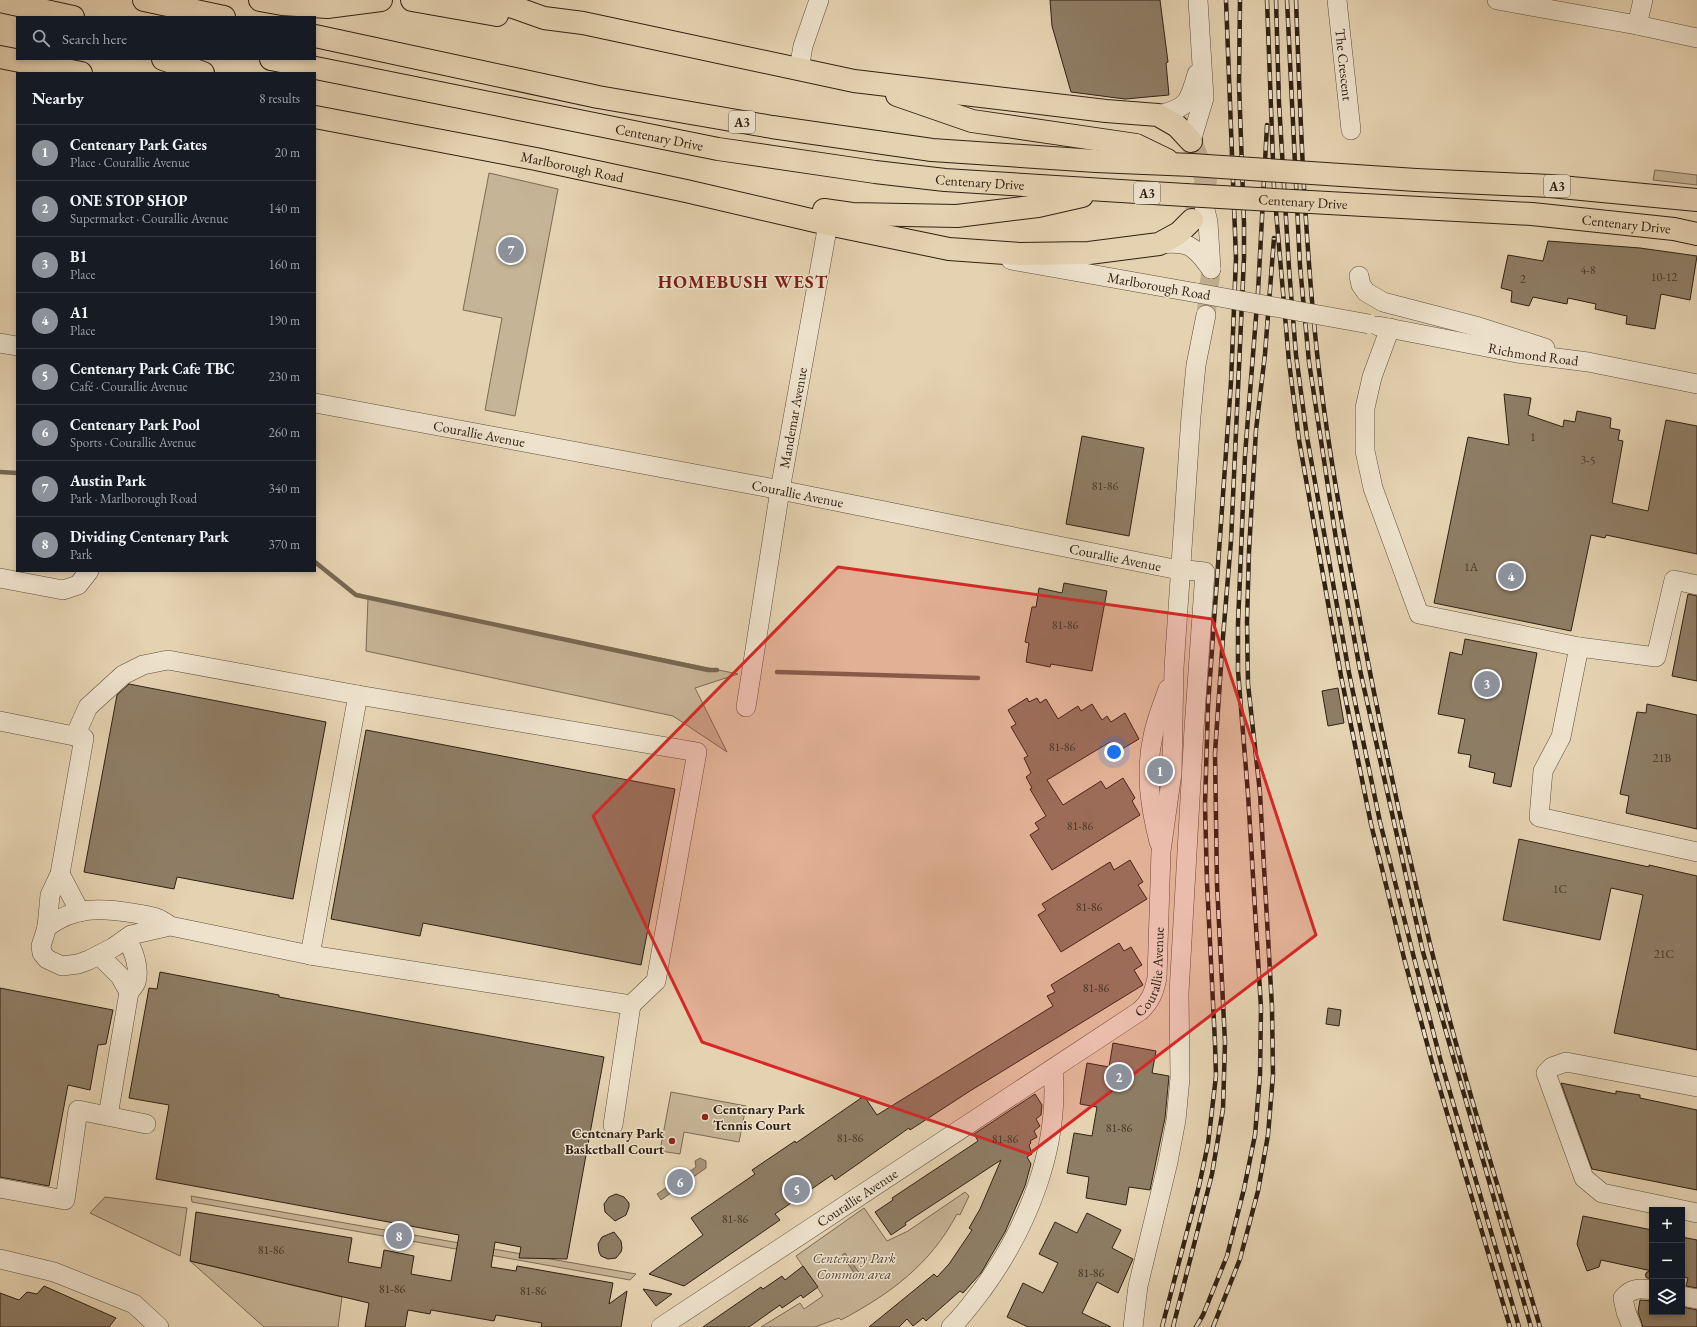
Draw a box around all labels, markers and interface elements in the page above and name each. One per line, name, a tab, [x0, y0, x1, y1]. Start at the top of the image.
search box	[16, 16, 316, 60]
icon: search	[30, 27, 52, 49]
street label: The Crescent	[1331, 28, 1357, 102]
text: Search here	[62, 29, 127, 48]
text: Nearby	[32, 87, 84, 109]
text: 8 results	[259, 90, 300, 107]
road number: A3	[729, 111, 755, 133]
street label: Centenary Drive	[614, 120, 705, 155]
text: Centenary Park Gates	[70, 135, 207, 154]
text: 1	[42, 144, 48, 161]
text: 20 m	[275, 144, 300, 161]
street label: Marlborough Road	[519, 147, 626, 187]
text: Place · Courallie Avenue	[70, 154, 190, 171]
street label: Centenary Drive	[934, 170, 1025, 194]
road number: A3	[1544, 175, 1570, 197]
road number: A3	[1134, 182, 1160, 204]
street label: Centenary Drive	[1258, 190, 1348, 213]
text: ONE STOP SHOP	[70, 191, 187, 210]
text: 2	[42, 200, 48, 217]
text: 140 m	[269, 200, 300, 217]
text: Supermarket · Courallie Avenue	[70, 210, 228, 227]
street label: Centenary Drive	[1581, 210, 1672, 238]
pin: 7	[498, 235, 524, 265]
text: B1	[70, 247, 87, 266]
text: 3	[42, 256, 48, 273]
text: 160 m	[269, 256, 300, 273]
house number: 4-8	[1581, 262, 1596, 278]
text: Place	[70, 266, 96, 283]
street label: Marlborough Road	[1106, 268, 1213, 304]
house number: 10-12	[1651, 269, 1677, 285]
district label: HOMEBUSH WEST	[658, 270, 828, 293]
house number: 2	[1520, 271, 1526, 287]
text: A1	[70, 303, 89, 322]
text: 4	[42, 312, 48, 329]
text: 190 m	[269, 312, 300, 329]
text: Place	[70, 322, 96, 339]
street label: Richmond Road	[1487, 339, 1580, 370]
text: Centenary Park Cafe TBC	[70, 359, 235, 378]
street label: Mandemar Avenue	[775, 365, 811, 470]
text: 5	[42, 368, 48, 385]
text: 230 m	[269, 368, 300, 385]
text: Café · Courallie Avenue	[70, 378, 188, 395]
text: Centenary Park Pool	[70, 415, 200, 434]
street label: Courallie Avenue	[432, 416, 527, 451]
text: 6	[42, 424, 48, 441]
text: 260 m	[269, 424, 300, 441]
house number: 1	[1530, 429, 1536, 445]
text: Sports · Courallie Avenue	[70, 434, 196, 451]
house number: 3-5	[1581, 452, 1596, 468]
text: Austin Park	[70, 471, 146, 490]
street label: Courallie Avenue	[750, 476, 846, 512]
house number: 81-86	[1092, 478, 1118, 494]
text: 7	[42, 480, 48, 497]
text: 340 m	[269, 480, 300, 497]
text: Park · Marlborough Road	[70, 490, 197, 507]
text: Dividing Centenary Park	[70, 527, 229, 546]
text: 8	[42, 536, 48, 553]
text: 370 m	[269, 536, 300, 553]
street label: Courallie Avenue	[1068, 539, 1163, 575]
text: Park	[70, 546, 92, 563]
house number: 1A	[1464, 559, 1479, 575]
pin: 4	[1498, 561, 1524, 591]
house number: 81-86	[1052, 617, 1078, 633]
pin: 3	[1474, 669, 1500, 699]
house number: 81-86	[1049, 739, 1075, 755]
your location	[1104, 742, 1124, 762]
house number: 21B	[1653, 750, 1671, 766]
pin: 1	[1147, 756, 1173, 786]
house number: 81-86	[1067, 818, 1093, 834]
house number: 1C	[1553, 881, 1567, 897]
house number: 81-86	[1076, 899, 1102, 915]
street label: Courallie Avenue	[1131, 926, 1168, 1021]
house number: 21C	[1654, 946, 1674, 962]
house number: 81-86	[1083, 980, 1109, 996]
pin: 2	[1106, 1062, 1132, 1092]
place label: Centenary Park Tennis Court	[713, 1100, 806, 1134]
marker: Centenary Park Tennis Court	[700, 1112, 710, 1122]
house number: 81-86	[1106, 1120, 1132, 1136]
place label: Centenary Park Basketball Court	[565, 1124, 665, 1158]
house number: 81-86	[837, 1130, 863, 1146]
house number: 81-86	[992, 1131, 1018, 1147]
marker: Centenary Park Basketball Court	[667, 1136, 677, 1146]
street label: Courallie Avenue	[813, 1164, 901, 1231]
pin: 6	[667, 1167, 693, 1197]
pin: 5	[784, 1175, 810, 1205]
map controls	[1649, 1207, 1685, 1315]
button: +	[1649, 1207, 1685, 1243]
house number: 81-86	[722, 1211, 748, 1227]
pin: 8	[386, 1221, 412, 1251]
house number: 81-86	[258, 1242, 284, 1258]
button: −	[1649, 1243, 1685, 1279]
park label: Centenary Park Common area	[812, 1249, 896, 1283]
house number: 81-86	[1078, 1265, 1104, 1281]
button: layers	[1649, 1279, 1685, 1315]
house number: 81-86	[379, 1281, 405, 1297]
house number: 81-86	[520, 1283, 546, 1299]

